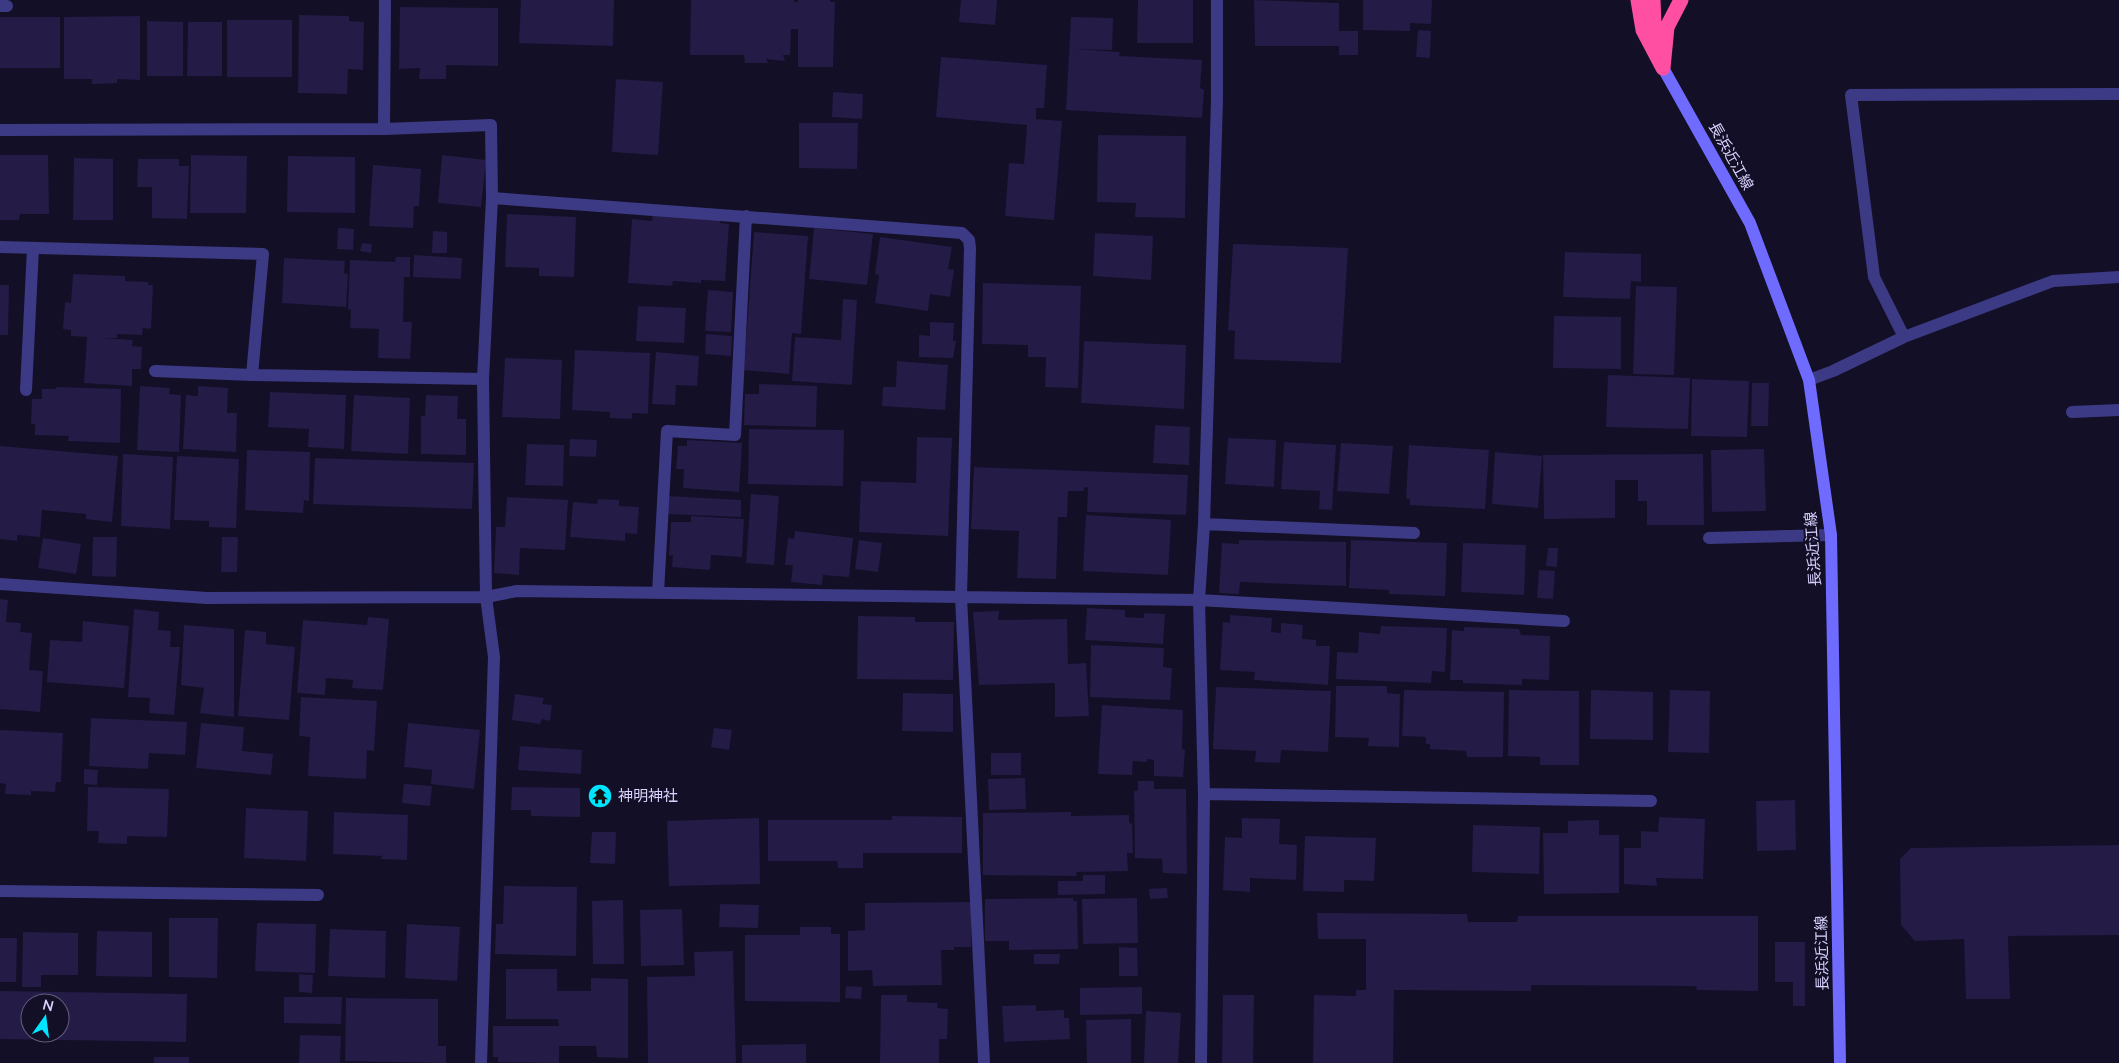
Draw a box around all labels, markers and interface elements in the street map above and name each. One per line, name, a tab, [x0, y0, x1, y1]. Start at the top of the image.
street label: 長浜近江線	[1706, 118, 1758, 193]
street label: 長浜近江線	[1800, 511, 1824, 587]
temple icon: 神明神社	[587, 783, 613, 809]
place label: 神明神社	[618, 786, 678, 804]
street label: 長浜近江線	[1811, 915, 1831, 991]
north arrow	[20, 993, 70, 1043]
text: N	[41, 995, 56, 1014]

